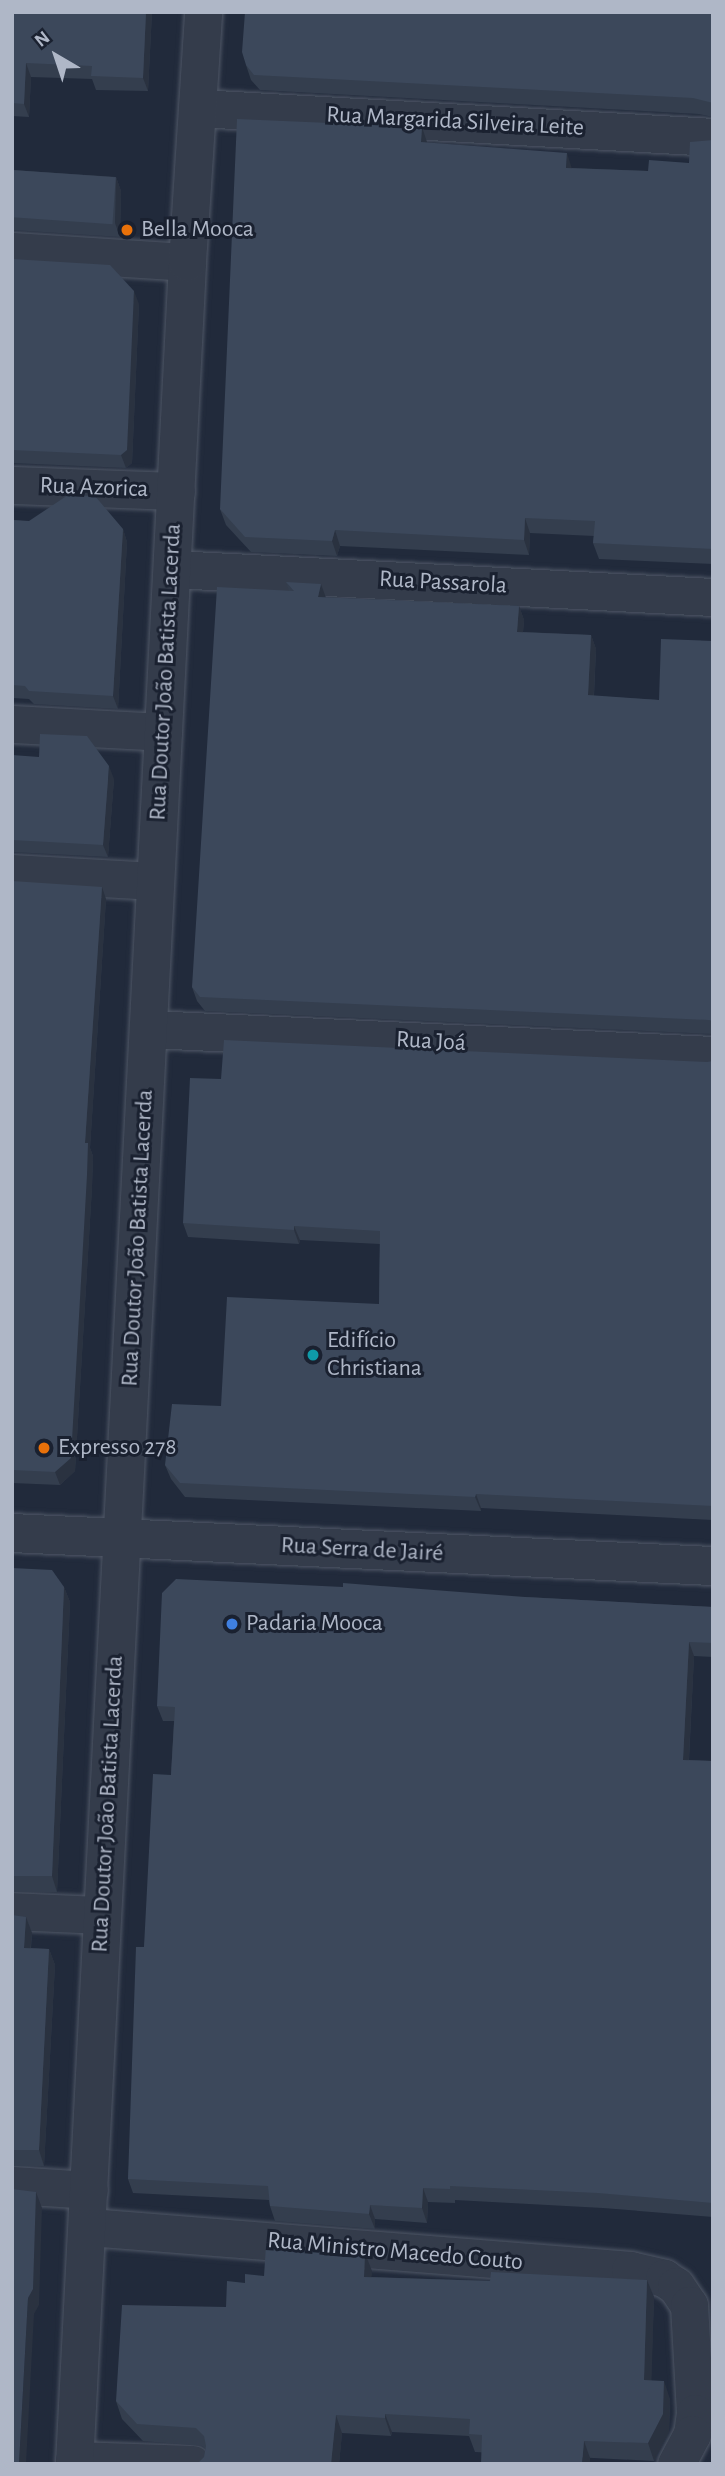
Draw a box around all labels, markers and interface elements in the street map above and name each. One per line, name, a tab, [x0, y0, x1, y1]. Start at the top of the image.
north arrow	[21, 21, 91, 91]
text: N	[31, 28, 54, 51]
street label: Rua Margarida Silveira Leite	[325, 101, 585, 143]
place label: Bella Mooca	[141, 216, 254, 244]
marker: Bella Mooca	[119, 222, 135, 238]
street label: Rua Azorica	[39, 472, 149, 504]
street label: Rua Doutor João Batista Lacerda	[144, 523, 188, 821]
street label: Rua Passarola	[378, 565, 508, 601]
street label: Rua Joá	[395, 1026, 467, 1058]
street label: Rua Doutor João Batista Lacerda	[116, 1089, 160, 1387]
place label: Edifício Christiana	[327, 1327, 422, 1383]
marker: Edifício Christiana	[305, 1347, 321, 1363]
place label: Expresso 278	[58, 1434, 177, 1462]
marker: Expresso 278	[36, 1440, 52, 1456]
street label: Rua Serra de Jairé	[280, 1531, 444, 1569]
place label: Padaria Mooca	[246, 1610, 383, 1638]
marker: Padaria Mooca	[224, 1616, 240, 1632]
street label: Rua Doutor João Batista Lacerda	[86, 1655, 130, 1953]
street label: Rua Ministro Macedo Couto	[266, 2226, 524, 2278]

